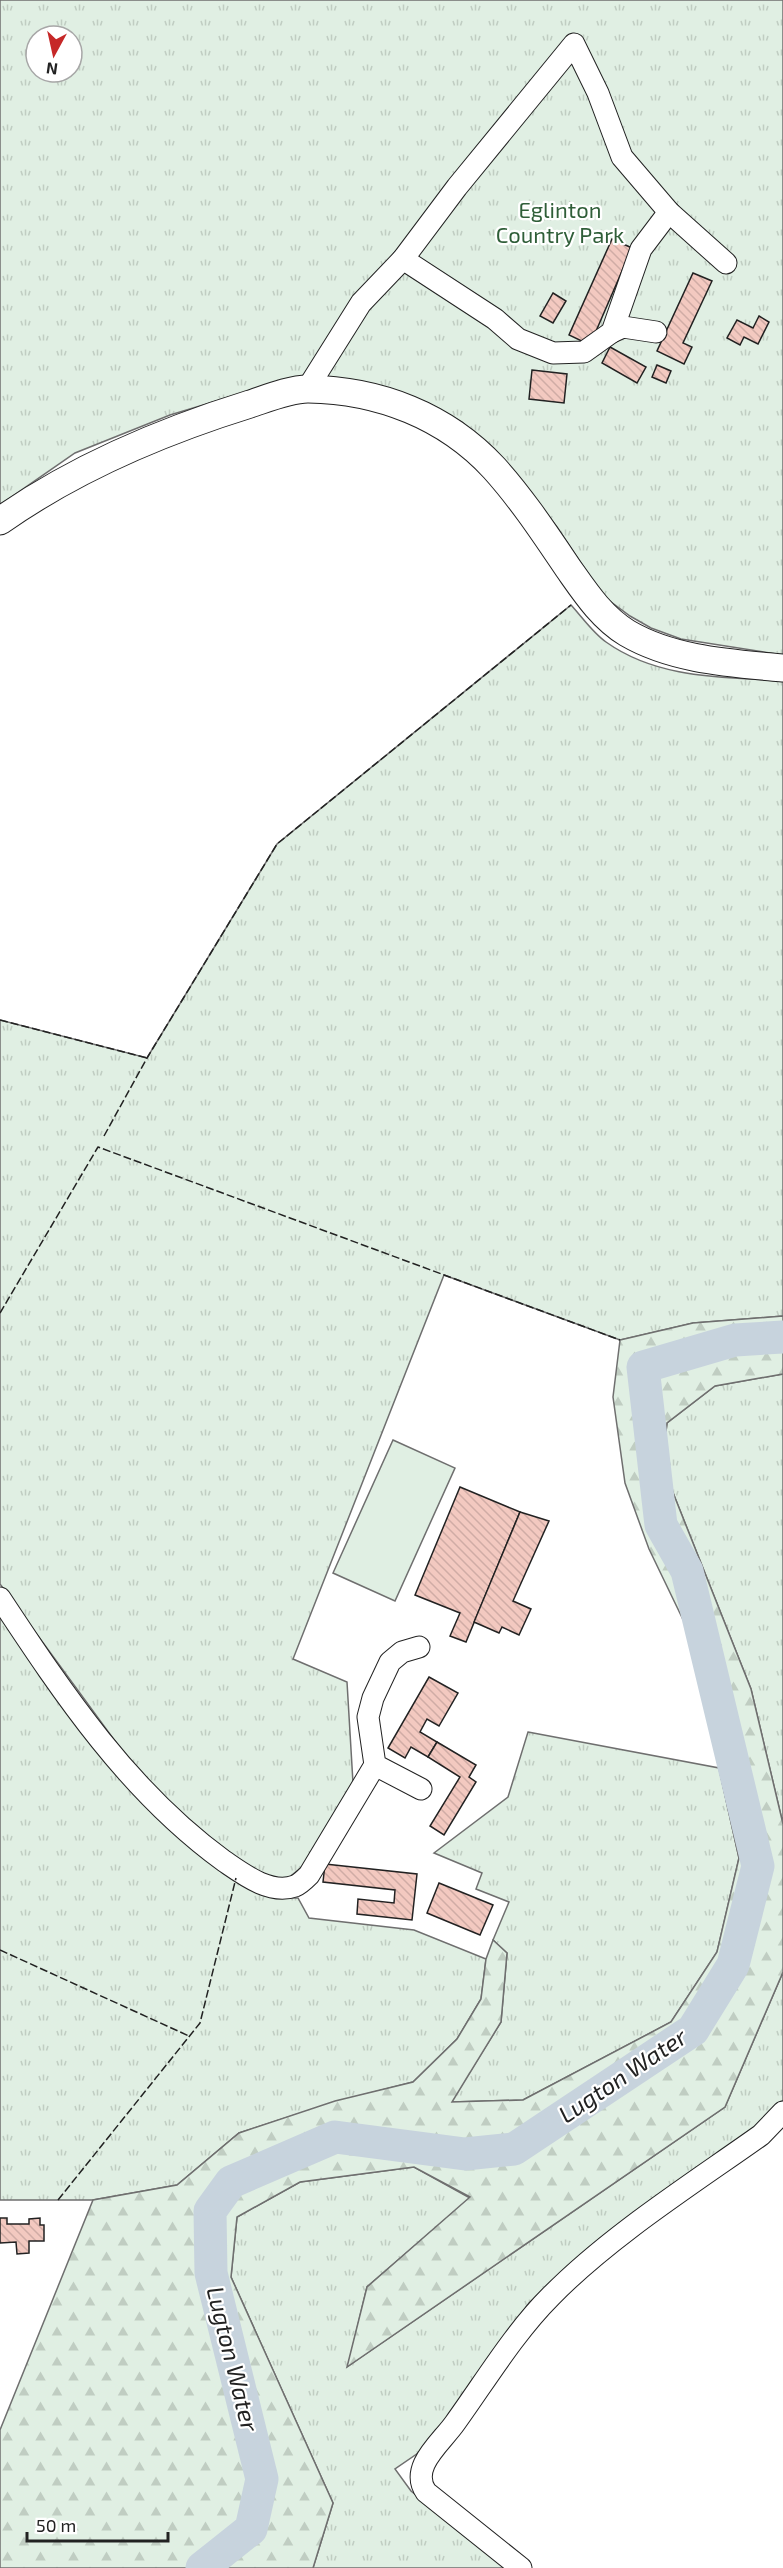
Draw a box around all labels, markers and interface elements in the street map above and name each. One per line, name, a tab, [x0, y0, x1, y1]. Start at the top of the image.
north arrow	[24, 24, 84, 84]
text: N	[45, 59, 59, 80]
park label: Eglinton Country Park	[496, 196, 624, 247]
water label: Lugton Water	[552, 2021, 692, 2128]
water label: Lugton Water	[201, 2283, 266, 2435]
scale bar	[27, 2505, 168, 2543]
text: 50 m	[36, 2514, 76, 2536]

